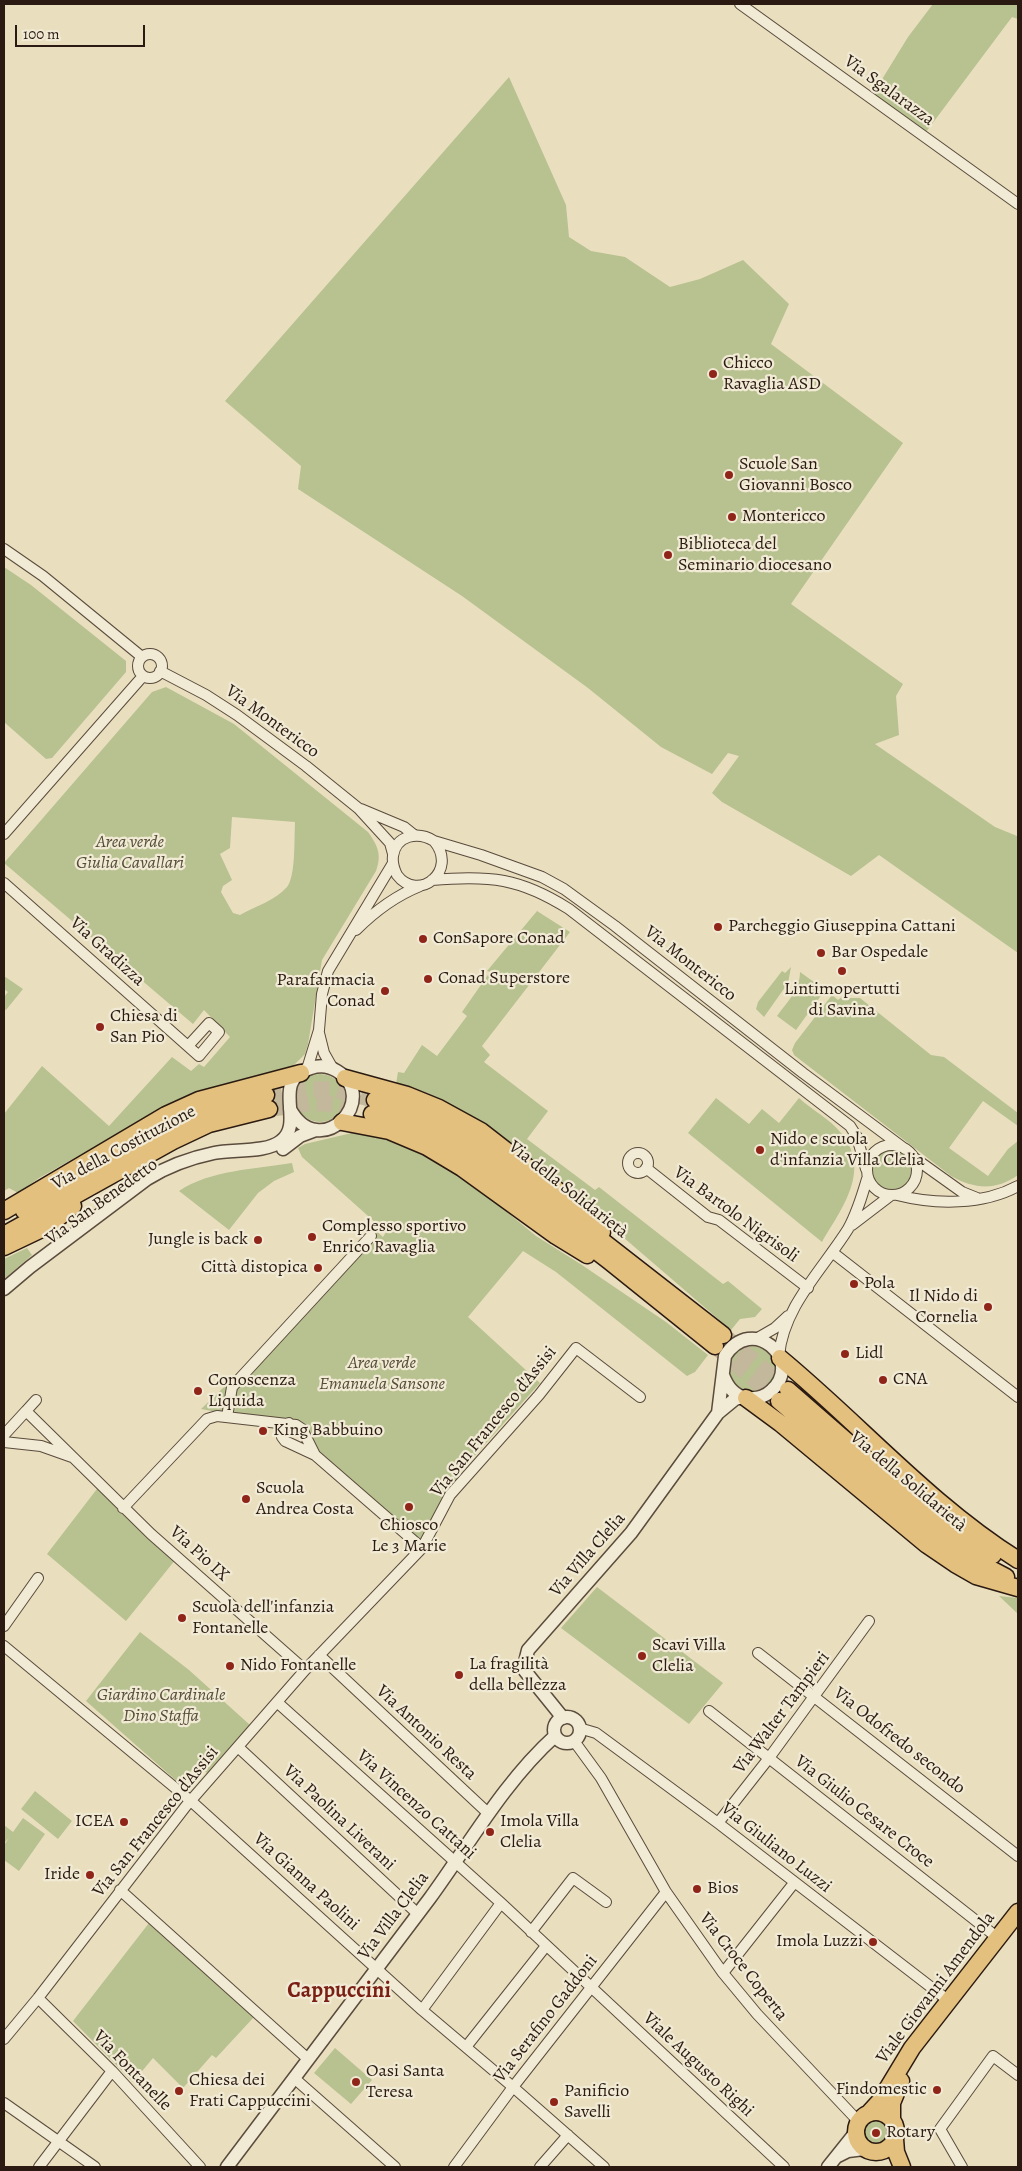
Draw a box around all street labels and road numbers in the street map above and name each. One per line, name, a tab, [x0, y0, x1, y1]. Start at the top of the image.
street label: Via Sgalarazza	[839, 51, 939, 131]
street label: Via Montericco	[221, 681, 323, 763]
street label: Via Gradizza	[65, 913, 149, 991]
street label: Via Montericco	[640, 921, 740, 1007]
street label: Via della Costituzione	[48, 1101, 200, 1195]
street label: Via della Solidarietà	[504, 1137, 632, 1243]
street label: Via San Benedetto	[42, 1154, 162, 1250]
street label: Via Bartolo Nigrisoli	[669, 1162, 803, 1268]
street label: Via San Francesco d'Assisi	[426, 1342, 562, 1502]
street label: Via della Solidarietà	[845, 1427, 971, 1537]
street label: Via Villa Clelia	[545, 1508, 631, 1602]
street label: Via Pio IX	[165, 1522, 233, 1586]
street label: Via Walter Tampieri	[729, 1648, 835, 1778]
street label: Via Antonio Resta	[371, 1681, 481, 1785]
street label: Via Odofredo secondo	[829, 1683, 969, 1799]
street label: Via San Francesco d'Assisi	[88, 1742, 224, 1902]
street label: Via Vincenzo Cattani	[352, 1746, 480, 1864]
street label: Via Giulio Cesare Croce	[790, 1751, 938, 1873]
street label: Via Paolina Liverani	[278, 1760, 400, 1876]
street label: Via Giuliano Luzzi	[716, 1798, 836, 1898]
street label: Via Gianna Paolini	[248, 1829, 364, 1935]
street label: Via Villa Clelia	[354, 1868, 434, 1964]
street label: Viale Giovanni Amendola	[872, 1908, 1000, 2068]
street label: Via Croce Coperta	[694, 1909, 792, 2025]
street label: Via Serafino Gaddoni	[489, 1951, 603, 2087]
street label: Viale Augusto Righi	[638, 2008, 758, 2122]
street label: Via Fontanelle	[88, 2026, 176, 2116]

